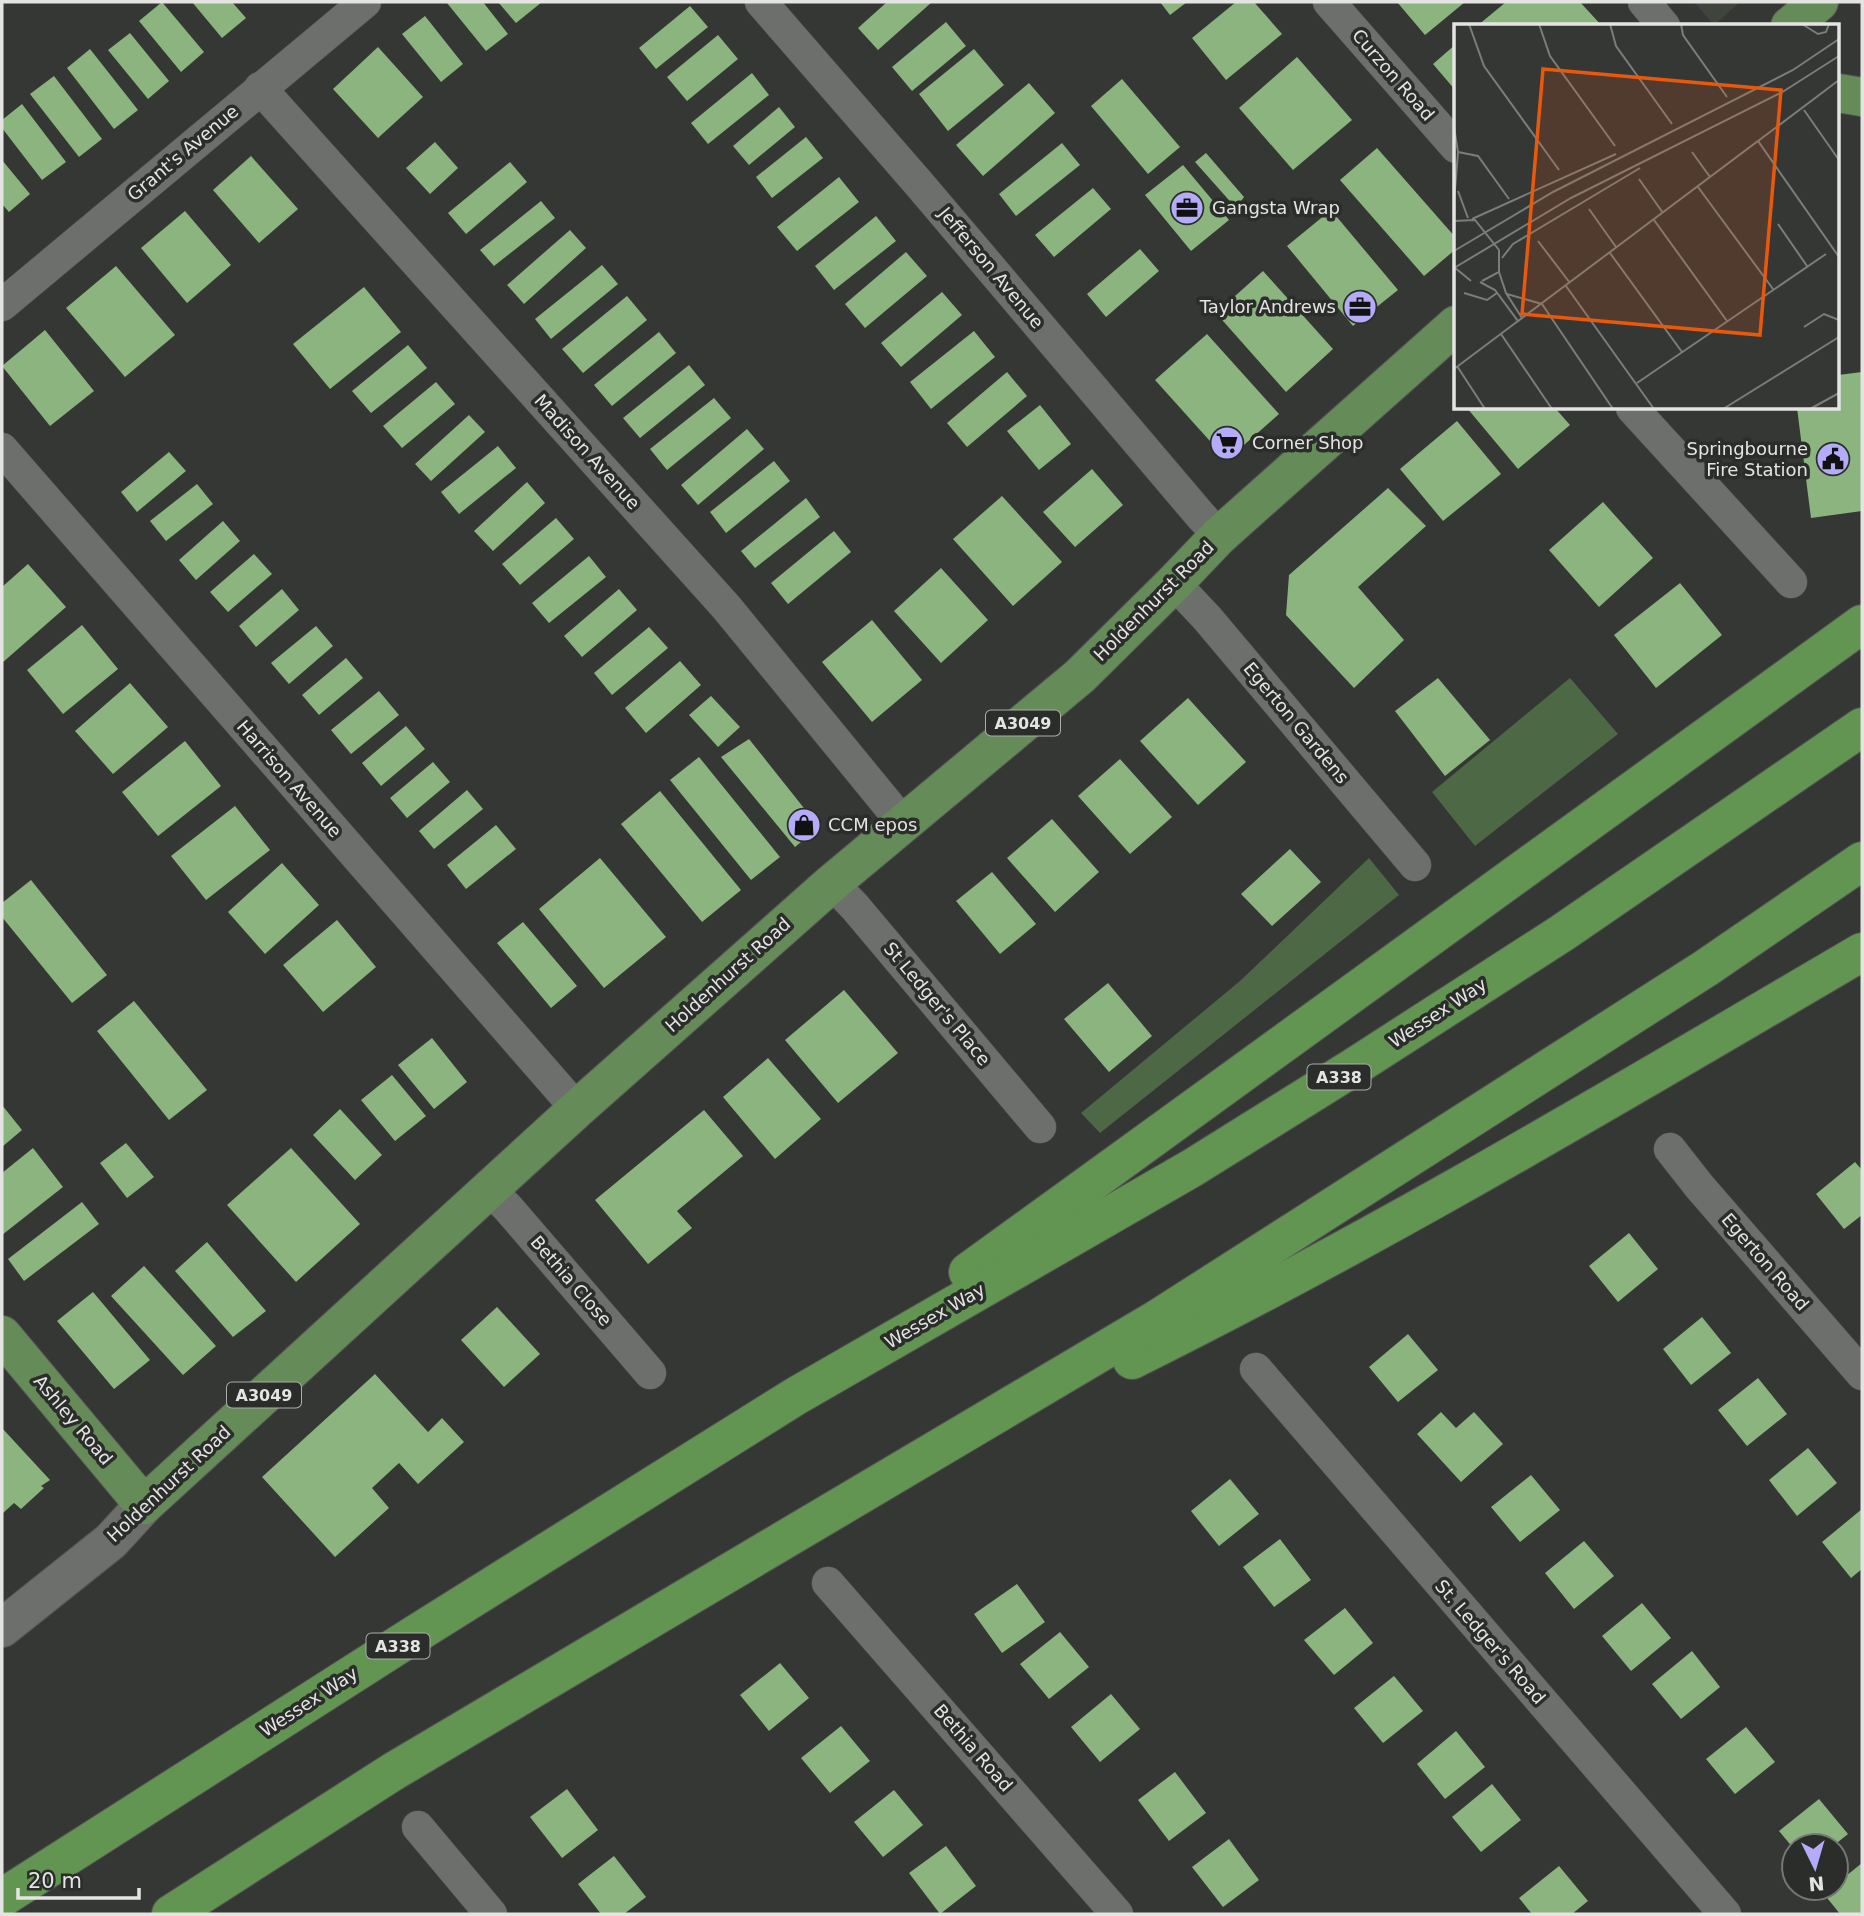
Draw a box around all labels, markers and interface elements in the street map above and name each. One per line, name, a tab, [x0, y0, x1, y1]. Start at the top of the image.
inset map	[1454, 24, 1840, 410]
street label: Curzon Road	[1348, 25, 1439, 125]
street label: Grant's Avenue	[123, 100, 242, 205]
office icon: Gangsta Wrap	[1168, 189, 1206, 227]
place label: Gangsta Wrap	[1212, 197, 1340, 218]
street label: Jefferson Avenue	[934, 202, 1048, 333]
office icon: Taylor Andrews	[1341, 288, 1379, 326]
place label: Taylor Andrews	[1199, 296, 1336, 317]
street label: Madison Avenue	[530, 390, 644, 513]
supermarket icon: Corner Shop	[1208, 424, 1246, 462]
place label: Corner Shop	[1252, 432, 1364, 453]
place label: Springbourne Fire Station	[1687, 438, 1808, 480]
public building icon: Springbourne Fire Station	[1814, 440, 1852, 478]
street label: Holdenhurst Road	[1089, 536, 1218, 665]
street label: Egerton Gardens	[1240, 658, 1353, 788]
road number: A3049	[986, 710, 1060, 736]
street label: Harrison Avenue	[233, 716, 346, 842]
shop icon: CCM epos	[785, 806, 823, 844]
place label: CCM epos	[828, 814, 917, 835]
street label: Holdenhurst Road	[661, 913, 795, 1036]
street label: St Ledger's Place	[880, 938, 995, 1070]
street label: Wessex Way	[1385, 973, 1491, 1052]
road number: A338	[1308, 1064, 1370, 1090]
street label: Egerton Road	[1718, 1209, 1813, 1314]
street label: Bethia Close	[526, 1231, 616, 1330]
street label: Wessex Way	[881, 1278, 989, 1353]
street label: Ashley Road	[30, 1371, 117, 1469]
road number: A3049	[227, 1382, 301, 1408]
street label: Holdenhurst Road	[103, 1421, 235, 1546]
street label: St. Ledger's Road	[1431, 1575, 1550, 1708]
road number: A338	[366, 1634, 430, 1658]
street label: Wessex Way	[256, 1662, 362, 1741]
street label: Bethia Road	[930, 1700, 1017, 1796]
north arrow	[1780, 1832, 1850, 1902]
scale bar	[18, 1856, 138, 1900]
text: 20 m	[28, 1869, 82, 1893]
text: N	[1808, 1872, 1825, 1896]

